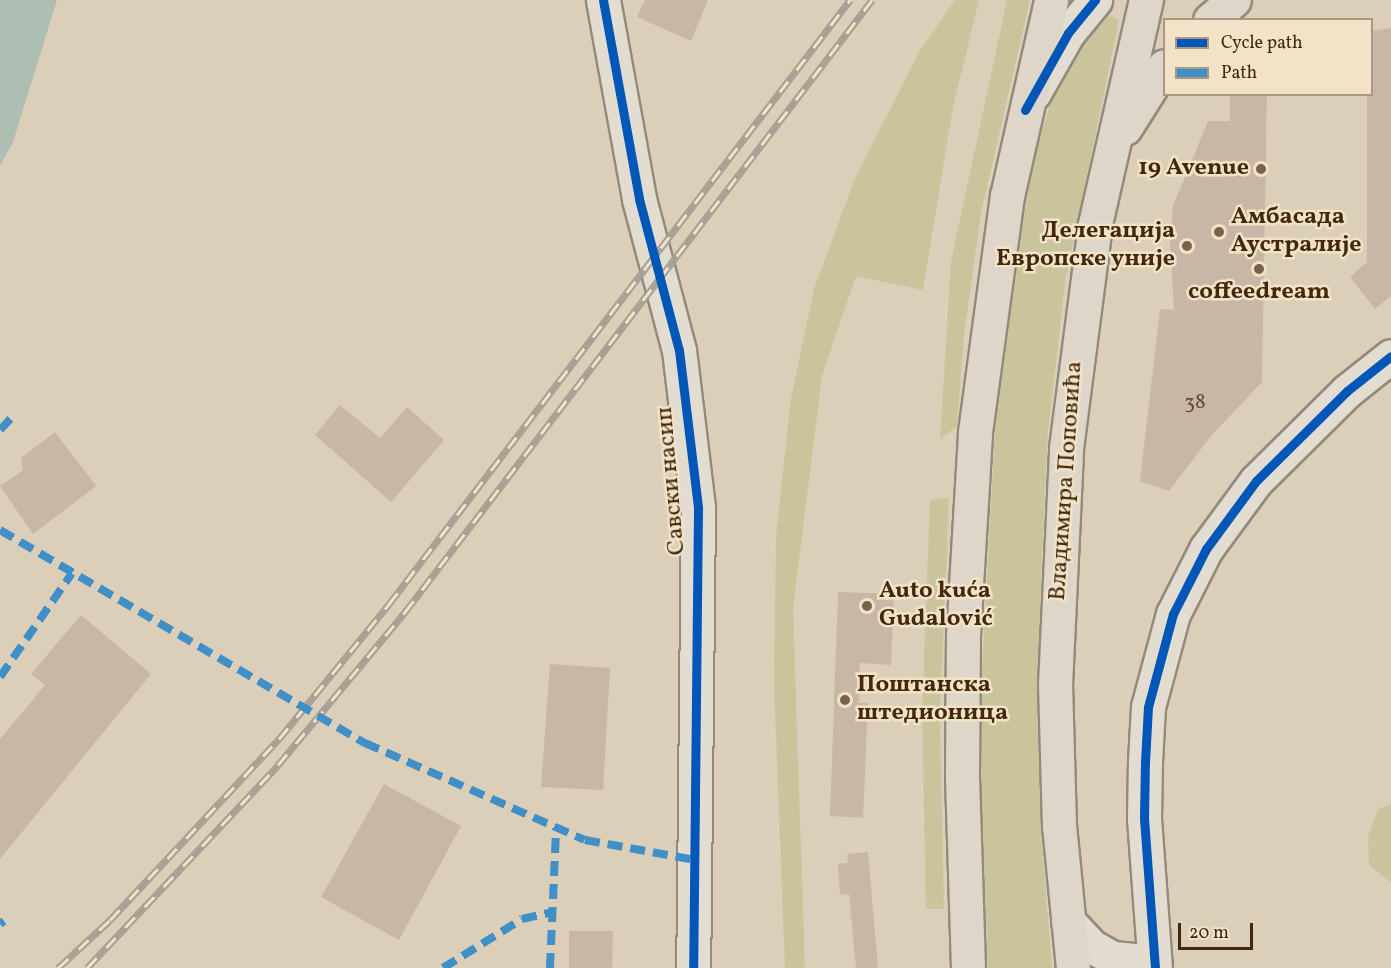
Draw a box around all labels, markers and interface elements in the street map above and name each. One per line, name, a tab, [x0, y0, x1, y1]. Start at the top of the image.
legend	[1163, 18, 1373, 96]
text: Cycle path	[1221, 31, 1303, 56]
text: Path	[1221, 61, 1257, 86]
place label: 19 Avenue	[1138, 155, 1249, 183]
marker: 19 Avenue	[1254, 162, 1268, 176]
place label: Амбасада Аустралије	[1231, 204, 1361, 260]
place label: Делегација Европске уније	[996, 218, 1175, 274]
marker: Амбасада Аустралије	[1212, 225, 1226, 239]
marker: Делегација Европске уније	[1180, 239, 1194, 253]
marker: coffeedream	[1252, 262, 1266, 276]
place label: coffeedream	[1188, 279, 1330, 307]
street label: Владимира Поповића	[1044, 360, 1090, 602]
house number: 38	[1184, 390, 1206, 416]
street label: Савски насип	[651, 406, 693, 556]
place label: Auto kuća Gudalović	[879, 578, 993, 634]
marker: Auto kuća Gudalović	[860, 599, 874, 613]
place label: Поштанска штедионица	[857, 672, 1008, 728]
marker: Поштанска штедионица	[838, 693, 852, 707]
scale bar	[1181, 911, 1256, 949]
text: 20 m	[1189, 921, 1229, 946]

